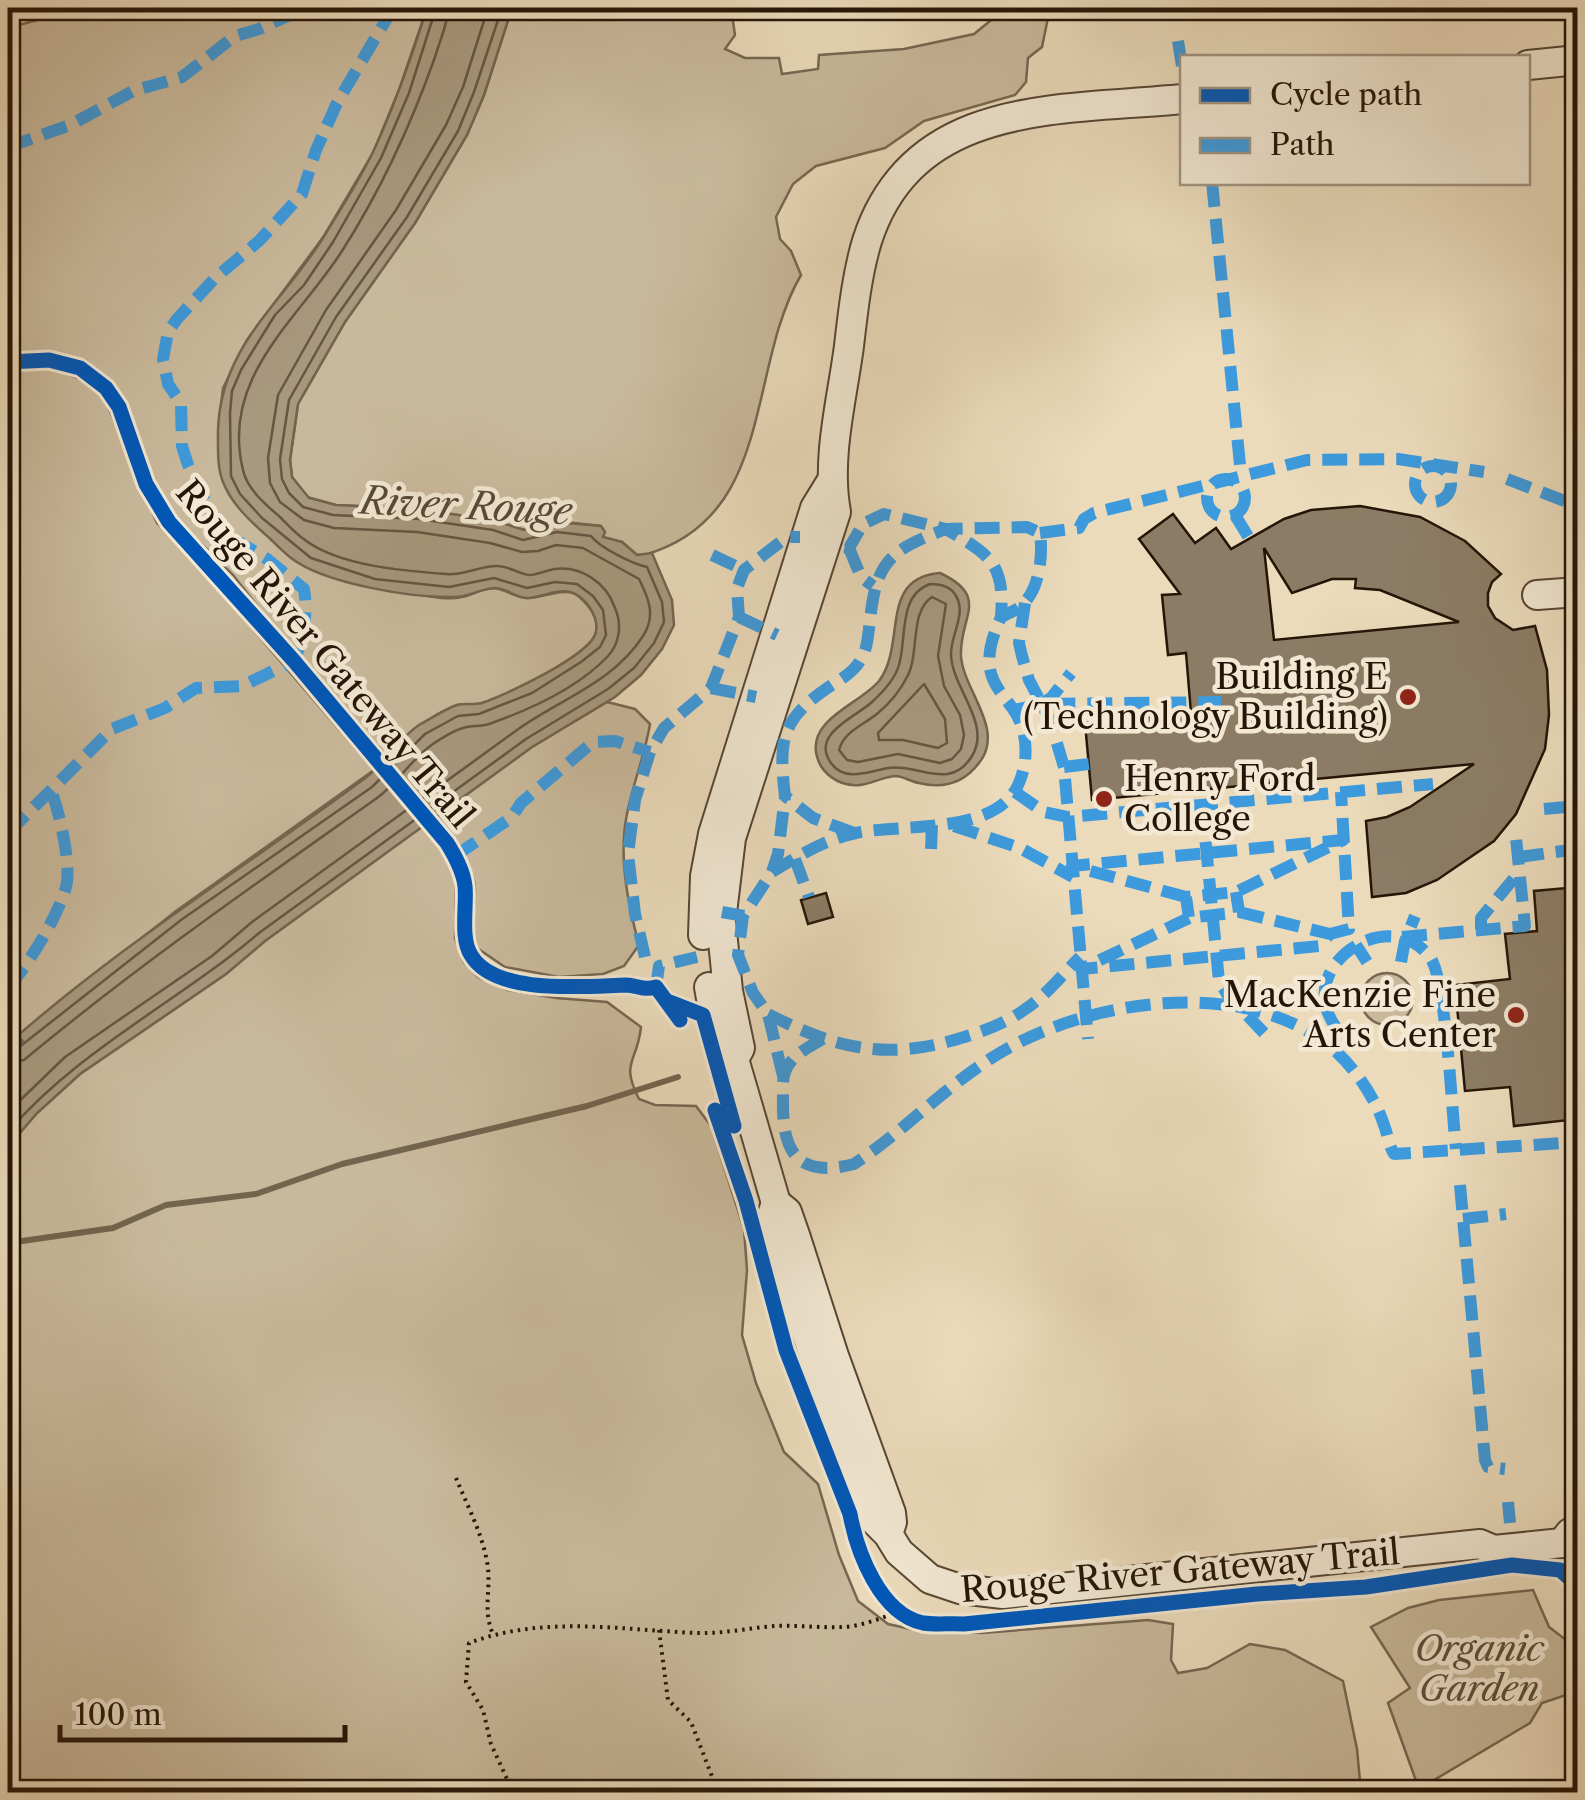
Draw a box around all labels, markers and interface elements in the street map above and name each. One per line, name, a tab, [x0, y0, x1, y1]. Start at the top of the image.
legend	[1180, 55, 1530, 185]
text: Cycle path	[1270, 76, 1422, 113]
text: Path	[1270, 126, 1335, 163]
street label: Rouge River Gateway Trail	[167, 471, 484, 836]
water label: River Rouge	[356, 476, 575, 535]
place label: Building E (Technology Building)	[1023, 655, 1388, 738]
marker: Building E (Technology Building)	[1397, 686, 1419, 708]
place label: Henry Ford College	[1124, 757, 1315, 840]
marker: Henry Ford College	[1093, 788, 1115, 810]
place label: MacKenzie Fine Arts Center	[1224, 973, 1496, 1056]
marker: MacKenzie Fine Arts Center	[1505, 1004, 1527, 1026]
street label: Rouge River Gateway Trail	[958, 1530, 1401, 1611]
park label: Organic Garden	[1414, 1627, 1545, 1710]
scale bar	[60, 1680, 345, 1742]
text: 100 m	[75, 1696, 162, 1733]

